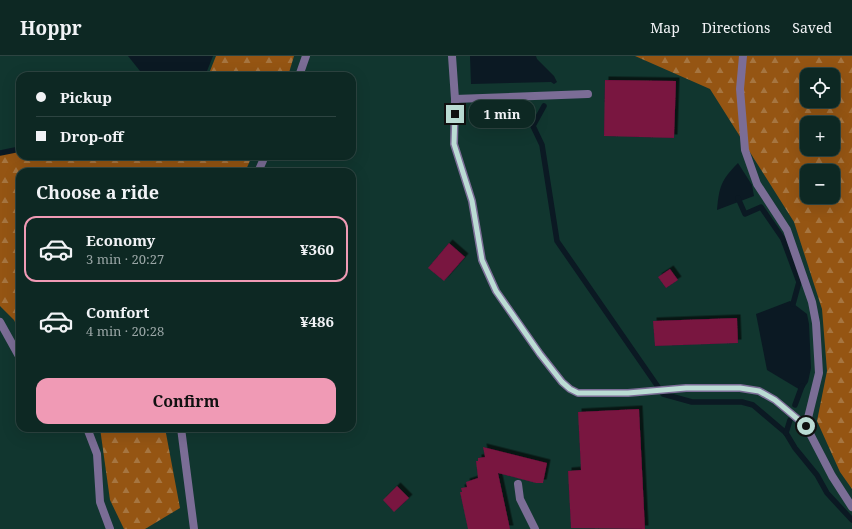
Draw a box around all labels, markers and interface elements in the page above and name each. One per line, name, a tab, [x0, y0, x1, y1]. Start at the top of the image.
text: Hoppr	[20, 15, 82, 41]
text: Map	[650, 18, 680, 37]
text: Directions	[702, 18, 770, 37]
text: Saved	[792, 18, 832, 37]
map controls	[800, 68, 840, 204]
button: locate	[800, 68, 840, 108]
text: Pickup	[60, 87, 112, 107]
callout: 1 min	[469, 100, 535, 128]
route end	[446, 105, 464, 123]
text: 1 min	[484, 105, 520, 123]
button: +	[800, 116, 840, 156]
text: Drop-off	[60, 126, 124, 146]
button: −	[800, 164, 840, 204]
text: Choose a ride	[36, 180, 159, 204]
text: Economy	[86, 230, 155, 250]
icon: car	[38, 231, 74, 267]
text: ¥360	[300, 239, 334, 259]
text: 3 min · 20:27	[86, 250, 164, 268]
text: Comfort	[86, 302, 149, 322]
icon: car	[38, 303, 74, 339]
text: ¥486	[300, 311, 334, 331]
text: 4 min · 20:28	[86, 322, 164, 340]
button: Confirm	[36, 378, 336, 424]
route start	[797, 417, 815, 435]

